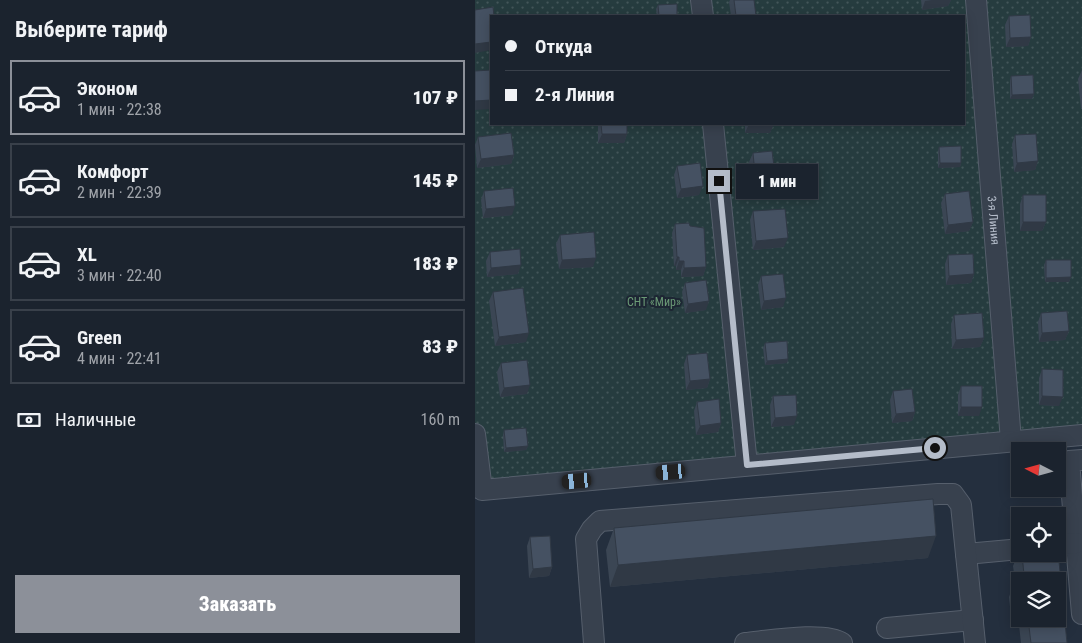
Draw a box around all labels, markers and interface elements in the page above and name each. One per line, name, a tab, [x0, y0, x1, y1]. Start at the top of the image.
text: Выберите тариф	[15, 17, 168, 42]
text: Откуда	[535, 35, 592, 58]
icon: car	[17, 75, 62, 120]
text: Эконом	[77, 77, 138, 100]
text: 2-я Линия	[535, 83, 615, 106]
text: 107 ₽	[413, 86, 458, 109]
text: 1 мин · 22:38	[77, 100, 162, 119]
icon: car	[17, 158, 62, 203]
text: Комфорт	[77, 160, 149, 183]
callout: 1 мин	[737, 164, 819, 198]
text: 145 ₽	[413, 169, 458, 192]
route end	[708, 170, 730, 192]
text: 1 мин	[758, 172, 796, 191]
text: 2 мин · 22:39	[77, 183, 162, 202]
street label: 3-я Линия	[985, 195, 1002, 245]
icon: car	[17, 241, 62, 286]
text: XL	[77, 243, 97, 266]
text: 183 ₽	[413, 252, 458, 275]
text: 3 мин · 22:40	[77, 266, 162, 285]
park label: СНТ «Мир»	[627, 295, 681, 309]
icon: car	[17, 324, 62, 369]
text: Green	[77, 326, 122, 349]
text: 83 ₽	[422, 335, 458, 358]
text: 4 мин · 22:41	[77, 349, 162, 368]
icon: cash	[15, 406, 43, 434]
text: Наличные	[55, 408, 136, 431]
text: 160 m	[421, 410, 460, 429]
route start	[924, 437, 946, 459]
north arrow	[1011, 442, 1066, 498]
map controls	[1011, 442, 1066, 627]
car	[655, 463, 686, 481]
car	[561, 472, 592, 490]
button: locate	[1011, 507, 1066, 562]
button: layers	[1011, 572, 1066, 627]
button: Заказать	[15, 575, 460, 633]

